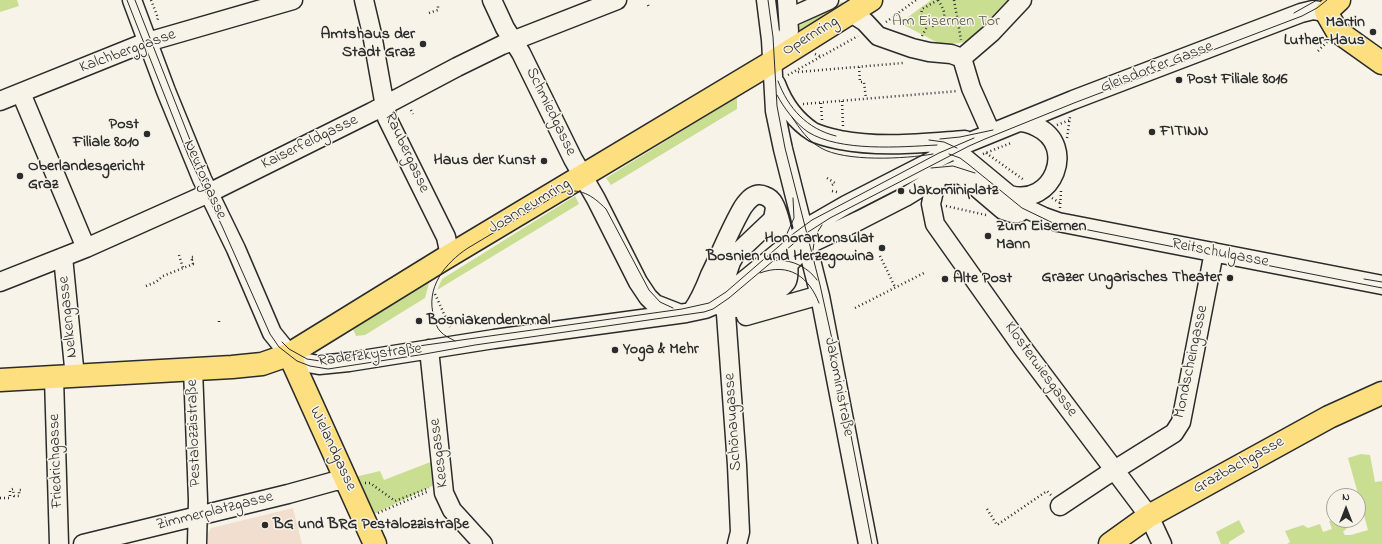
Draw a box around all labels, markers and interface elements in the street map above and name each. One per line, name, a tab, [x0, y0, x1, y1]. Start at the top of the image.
park label: Am Eisernen Tor	[892, 12, 1000, 32]
street label: Opernring	[779, 13, 843, 61]
place label: Martin Luther-Haus	[1284, 13, 1365, 51]
place label: Amtshaus der Stadt Graz	[321, 25, 415, 63]
street label: Kalchberggasse	[77, 26, 179, 78]
marker: Martin Luther-Haus	[1368, 27, 1378, 37]
street label: Gleisdorfer Gasse	[1098, 38, 1216, 98]
marker: Amtshaus der Stadt Graz	[418, 39, 428, 49]
street label: Schmiedgasse	[520, 65, 580, 159]
place label: Post Filiale 8016	[1187, 70, 1287, 90]
marker: Post Filiale 8016	[1174, 75, 1184, 85]
street label: Raubergasse	[379, 110, 433, 196]
street label: Kaiserfeldgasse	[259, 111, 361, 175]
place label: Post Filiale 8010	[73, 115, 139, 153]
place label: FITINN	[1160, 122, 1209, 142]
marker: FITINN	[1147, 127, 1157, 137]
marker: Post Filiale 8010	[142, 129, 152, 139]
street label: Neutorgasse	[178, 137, 230, 223]
place label: Haus der Kunst	[433, 151, 536, 171]
marker: Haus der Kunst	[539, 156, 549, 166]
place label: Oberlandesgericht Graz	[28, 157, 145, 195]
marker: Oberlandesgericht Graz	[15, 171, 25, 181]
street label: Joanneumring	[486, 175, 574, 239]
place label: Jakominiplatz	[909, 181, 998, 201]
marker: Jakominiplatz	[896, 186, 906, 196]
place label: Zum Eisernen Mann	[996, 217, 1086, 255]
place label: Honorarkonsulat Bosnien und Herzegowina	[706, 229, 874, 267]
marker: Zum Eisernen Mann	[983, 231, 993, 241]
street label: Reitschulgasse	[1170, 235, 1270, 273]
marker: Honorarkonsulat Bosnien und Herzegowina	[877, 243, 887, 253]
place label: Grazer Ungarisches Theater	[1042, 268, 1222, 288]
place label: Alte Post	[953, 269, 1012, 289]
marker: Grazer Ungarisches Theater	[1225, 273, 1235, 283]
marker: Alte Post	[940, 274, 950, 284]
street label: Nelkengasse	[55, 275, 83, 359]
street label: Mondscheingasse	[1171, 304, 1213, 420]
place label: Bosniakendenkmal	[427, 311, 551, 331]
marker: Bosniakendenkmal	[414, 316, 424, 326]
street label: Klosterwiesgasse	[999, 319, 1081, 421]
street label: Jakoministraße	[819, 336, 857, 438]
street label: Radetzkystraße	[317, 340, 423, 372]
place label: Yoga & Mehr	[623, 340, 699, 360]
marker: Yoga & Mehr	[610, 345, 620, 355]
street label: Schönaugasse	[721, 372, 747, 472]
street label: Pestalozzistraße	[184, 379, 206, 487]
street label: Wielandgasse	[304, 404, 360, 494]
street label: Friedrichgasse	[46, 413, 68, 509]
street label: Keesgasse	[426, 417, 454, 489]
street label: Grazbachgasse	[1190, 433, 1288, 499]
street label: Zimmerplatzgasse	[155, 488, 275, 536]
north arrow	[1326, 488, 1366, 528]
text: N	[1342, 489, 1350, 505]
place label: BG und BRG Pestalozzistraße	[273, 515, 469, 535]
marker: BG und BRG Pestalozzistraße	[260, 520, 270, 530]

